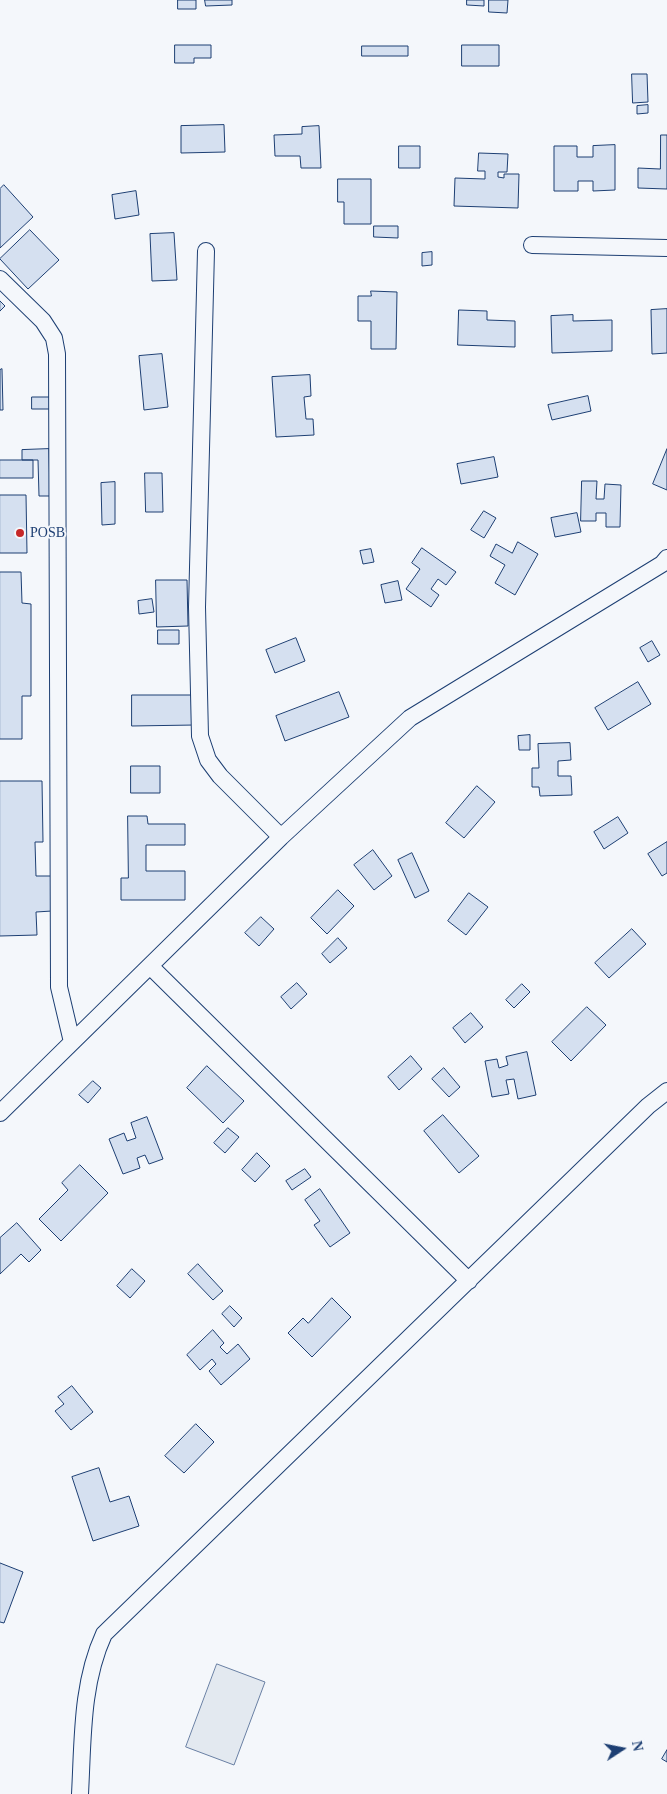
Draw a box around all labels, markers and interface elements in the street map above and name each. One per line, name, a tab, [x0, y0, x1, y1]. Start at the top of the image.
place label: POSB	[30, 525, 65, 541]
marker: POSB	[14, 527, 26, 539]
north arrow	[597, 1724, 647, 1774]
text: N	[629, 1740, 646, 1752]

